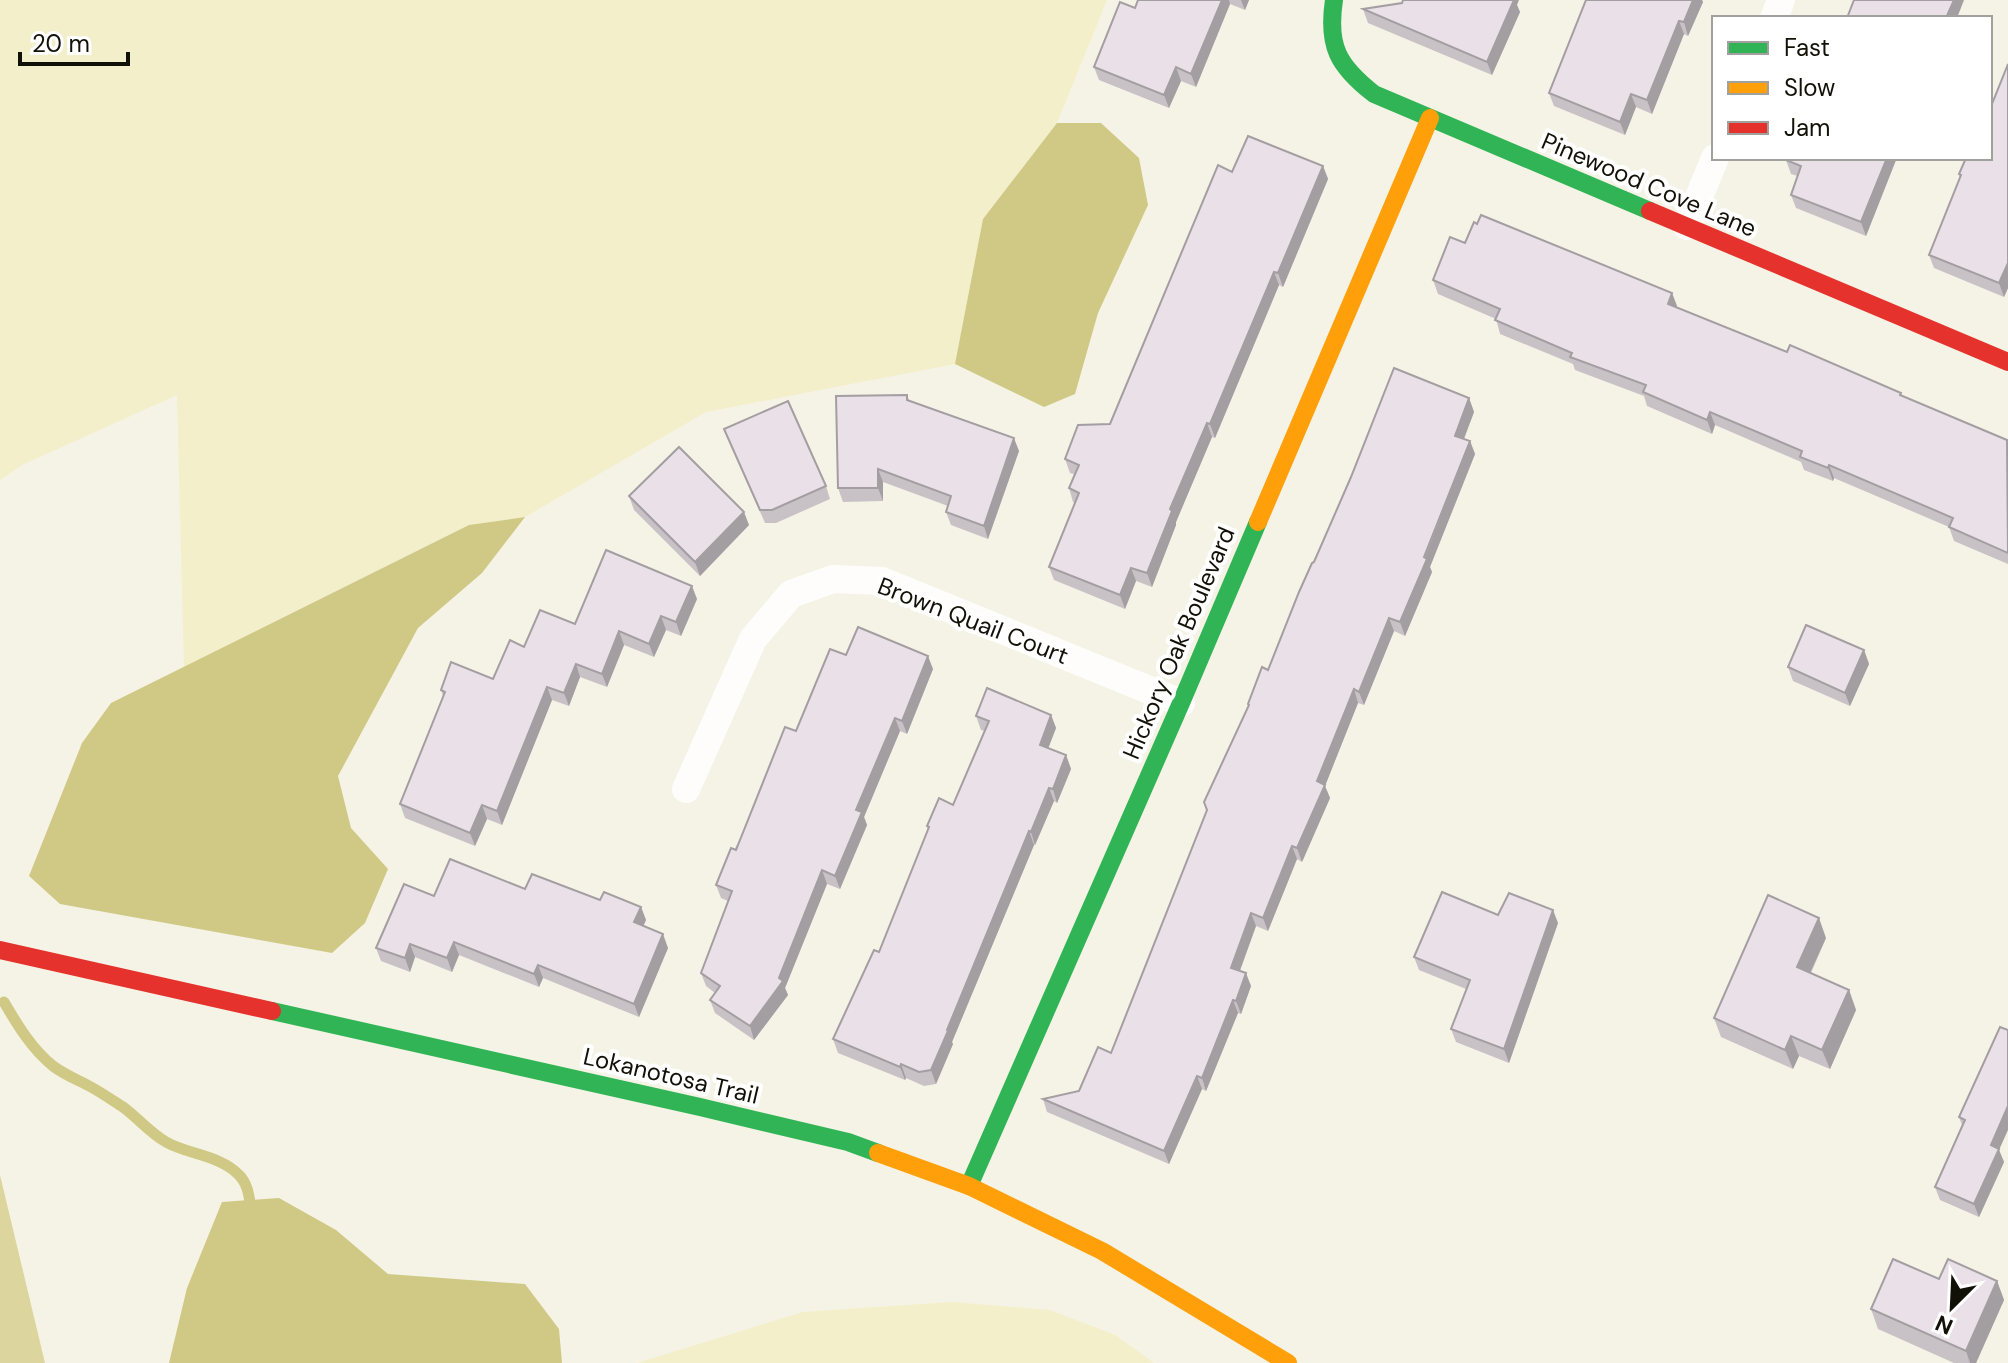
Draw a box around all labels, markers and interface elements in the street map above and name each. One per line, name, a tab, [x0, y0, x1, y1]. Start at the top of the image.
scale bar	[20, 16, 128, 66]
legend	[1712, 16, 1992, 160]
text: 20 m	[32, 28, 90, 59]
text: Fast	[1784, 32, 1830, 63]
text: Slow	[1784, 72, 1835, 103]
text: Jam	[1784, 112, 1830, 143]
street label: Pinewood Cove Lane	[1537, 125, 1761, 244]
street label: Hickory Oak Boulevard	[1116, 522, 1242, 764]
street label: Brown Quail Court	[874, 570, 1073, 671]
street label: Lokanotosa Trail	[580, 1040, 762, 1111]
north arrow	[1912, 1267, 1992, 1347]
text: N	[1931, 1308, 1957, 1341]

